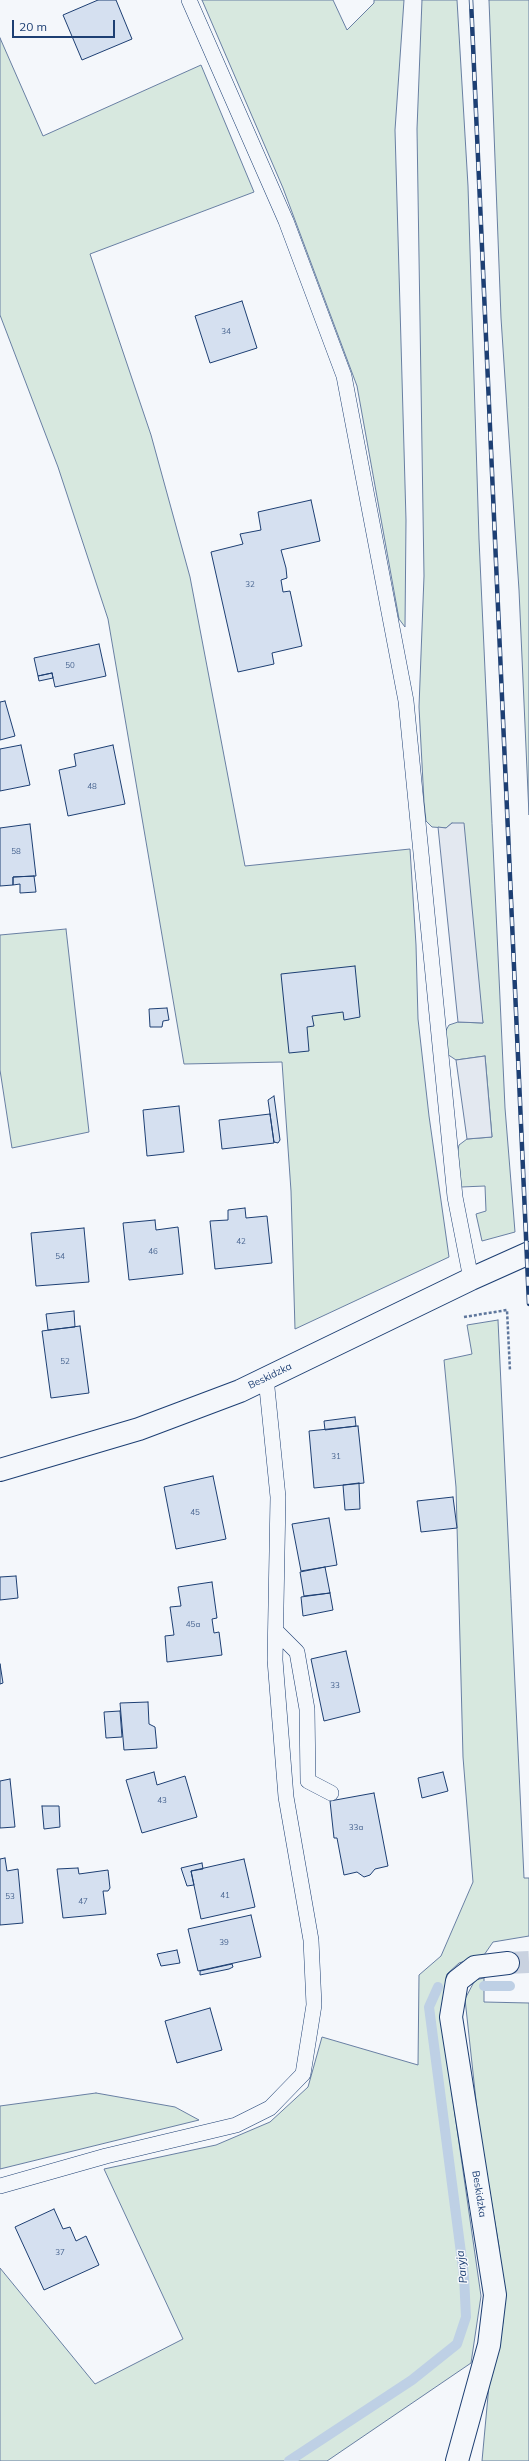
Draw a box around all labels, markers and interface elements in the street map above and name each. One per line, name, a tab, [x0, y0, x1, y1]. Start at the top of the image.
scale bar	[14, 12, 117, 38]
text: 20 m	[19, 19, 47, 34]
house number: 34	[221, 327, 231, 337]
house number: 32	[245, 580, 255, 590]
house number: 50	[65, 661, 75, 671]
house number: 48	[87, 782, 97, 792]
house number: 58	[11, 847, 21, 857]
house number: 42	[236, 1237, 246, 1247]
house number: 46	[148, 1247, 158, 1257]
house number: 54	[55, 1252, 65, 1262]
house number: 52	[60, 1357, 70, 1367]
street label: Beskidzka	[246, 1360, 294, 1392]
house number: 31	[331, 1452, 341, 1462]
house number: 45	[190, 1508, 200, 1518]
house number: 45a	[186, 1620, 200, 1630]
house number: 33	[330, 1681, 340, 1691]
house number: 43	[157, 1796, 167, 1806]
house number: 33a	[349, 1823, 363, 1833]
house number: 41	[220, 1891, 230, 1901]
house number: 53	[5, 1892, 15, 1902]
house number: 47	[78, 1897, 88, 1907]
house number: 39	[219, 1938, 229, 1948]
street label: Beskidzka	[469, 2170, 489, 2218]
house number: 37	[55, 2248, 65, 2258]
water label: Paryja	[454, 2250, 470, 2284]

